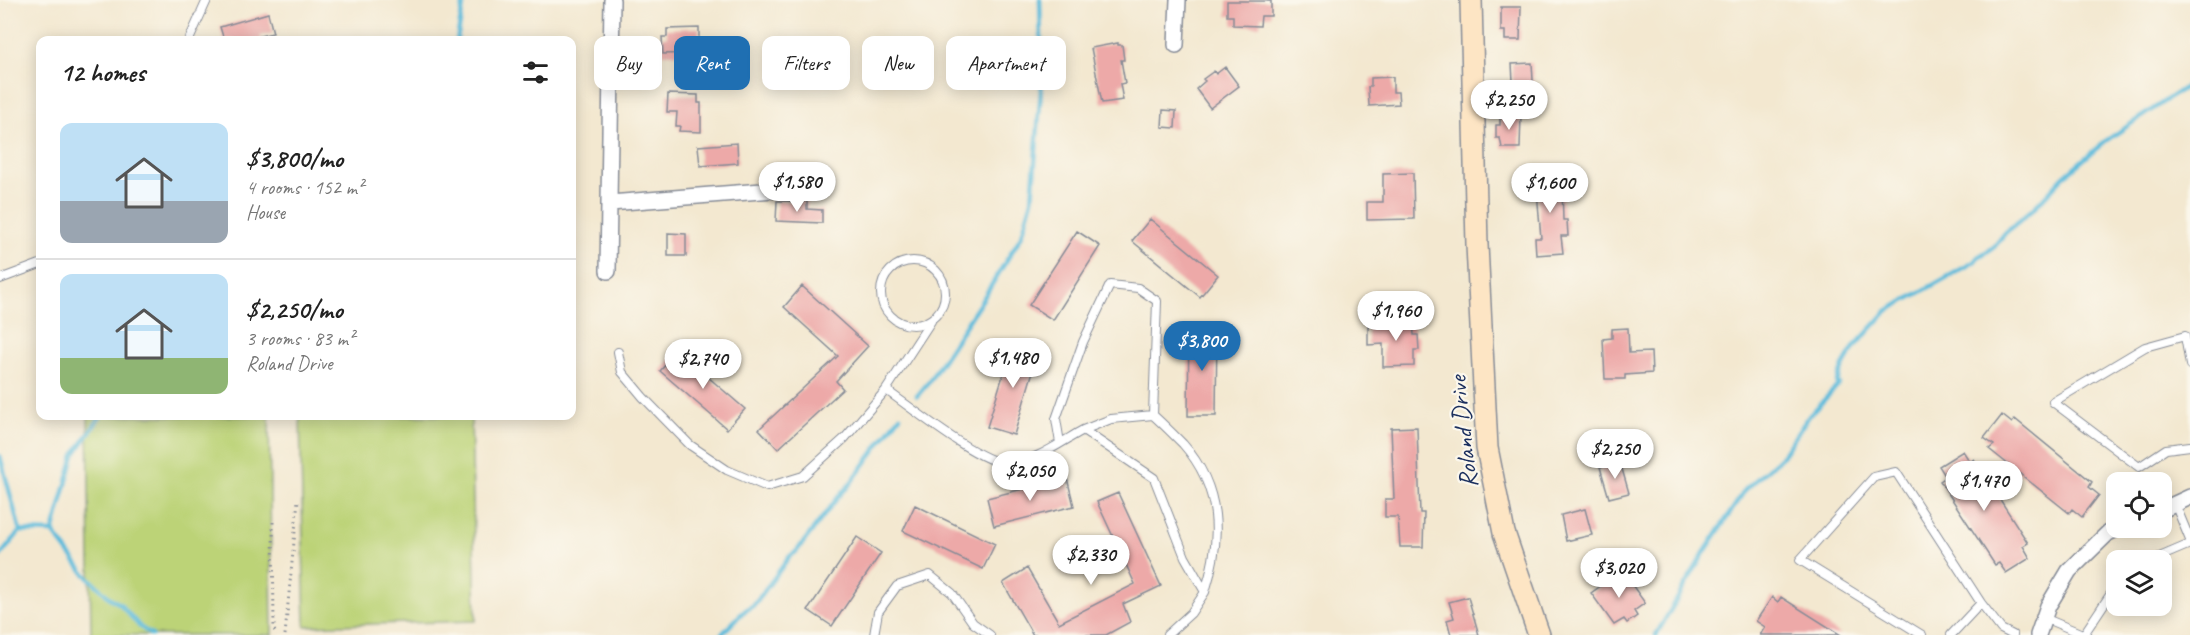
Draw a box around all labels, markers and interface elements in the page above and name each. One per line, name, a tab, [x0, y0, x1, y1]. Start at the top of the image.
chip: Buy	[594, 36, 662, 90]
chip: Rent	[674, 36, 750, 90]
chip: Filters	[762, 36, 850, 90]
chip: New	[862, 36, 934, 90]
chip: Apartment	[946, 36, 1066, 90]
text: 12 homes	[60, 56, 145, 89]
icon: filters	[519, 56, 552, 89]
pin: $2,250	[1460, 80, 1558, 131]
text: $2,250	[1485, 87, 1533, 112]
text: $3,800/mo	[246, 142, 343, 175]
icon: home	[108, 147, 180, 219]
pin: $1,580	[748, 162, 846, 213]
pin: $1,600	[1501, 163, 1599, 214]
text: $1,580	[773, 169, 821, 194]
text: $1,600	[1525, 170, 1575, 195]
text: 4 rooms · 152 m²	[246, 175, 363, 200]
text: House	[246, 200, 285, 225]
pin: $1,960	[1347, 291, 1445, 342]
text: $2,250/mo	[246, 293, 343, 326]
icon: home	[108, 298, 180, 370]
text: $1,960	[1371, 298, 1421, 323]
pin: $3,800	[1153, 321, 1251, 372]
text: 3 rooms · 83 m²	[246, 326, 354, 351]
text: $3,800	[1178, 328, 1226, 353]
pin: $1,480	[964, 338, 1062, 389]
pin: $2,740	[654, 339, 752, 390]
text: $1,480	[989, 345, 1037, 370]
text: $2,740	[679, 346, 727, 371]
text: Roland Drive	[246, 351, 333, 376]
street label: Roland Drive	[1440, 372, 1485, 490]
pin: $2,250	[1566, 429, 1664, 480]
text: $2,250	[1591, 436, 1639, 461]
pin: $2,050	[981, 451, 1079, 502]
text: $2,050	[1006, 458, 1054, 483]
pin: $1,470	[1935, 461, 2033, 512]
text: $1,470	[1960, 468, 2008, 493]
map controls	[2106, 472, 2172, 616]
button: locate	[2106, 472, 2172, 538]
pin: $2,330	[1042, 535, 1140, 586]
text: $2,330	[1067, 542, 1115, 567]
pin: $3,020	[1570, 548, 1668, 599]
button: layers	[2106, 550, 2172, 616]
text: $3,020	[1595, 555, 1643, 580]

